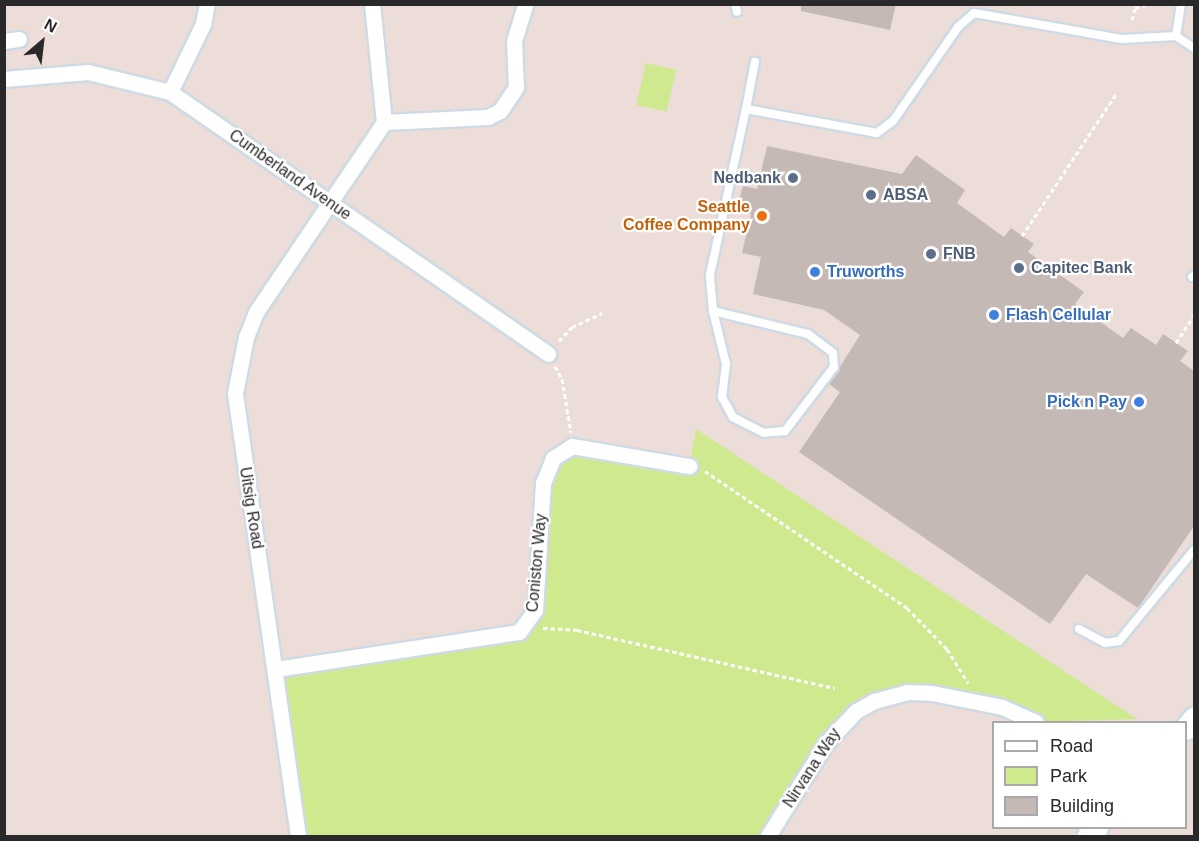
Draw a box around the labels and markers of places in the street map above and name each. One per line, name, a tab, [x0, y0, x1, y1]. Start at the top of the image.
place label: Nedbank	[713, 168, 781, 188]
marker: Nedbank	[786, 171, 800, 185]
place label: ABSA	[883, 185, 928, 205]
marker: ABSA	[864, 188, 878, 202]
place label: Seattle Coffee Company	[623, 197, 750, 235]
marker: Seattle Coffee Company	[755, 209, 769, 223]
place label: FNB	[943, 244, 976, 264]
marker: FNB	[924, 247, 938, 261]
place label: Capitec Bank	[1031, 258, 1132, 278]
marker: Capitec Bank	[1012, 261, 1026, 275]
place label: Truworths	[827, 262, 904, 282]
marker: Truworths	[808, 265, 822, 279]
place label: Flash Cellular	[1006, 305, 1111, 325]
marker: Flash Cellular	[987, 308, 1001, 322]
place label: Pick n Pay	[1047, 392, 1127, 412]
marker: Pick n Pay	[1132, 395, 1146, 409]

